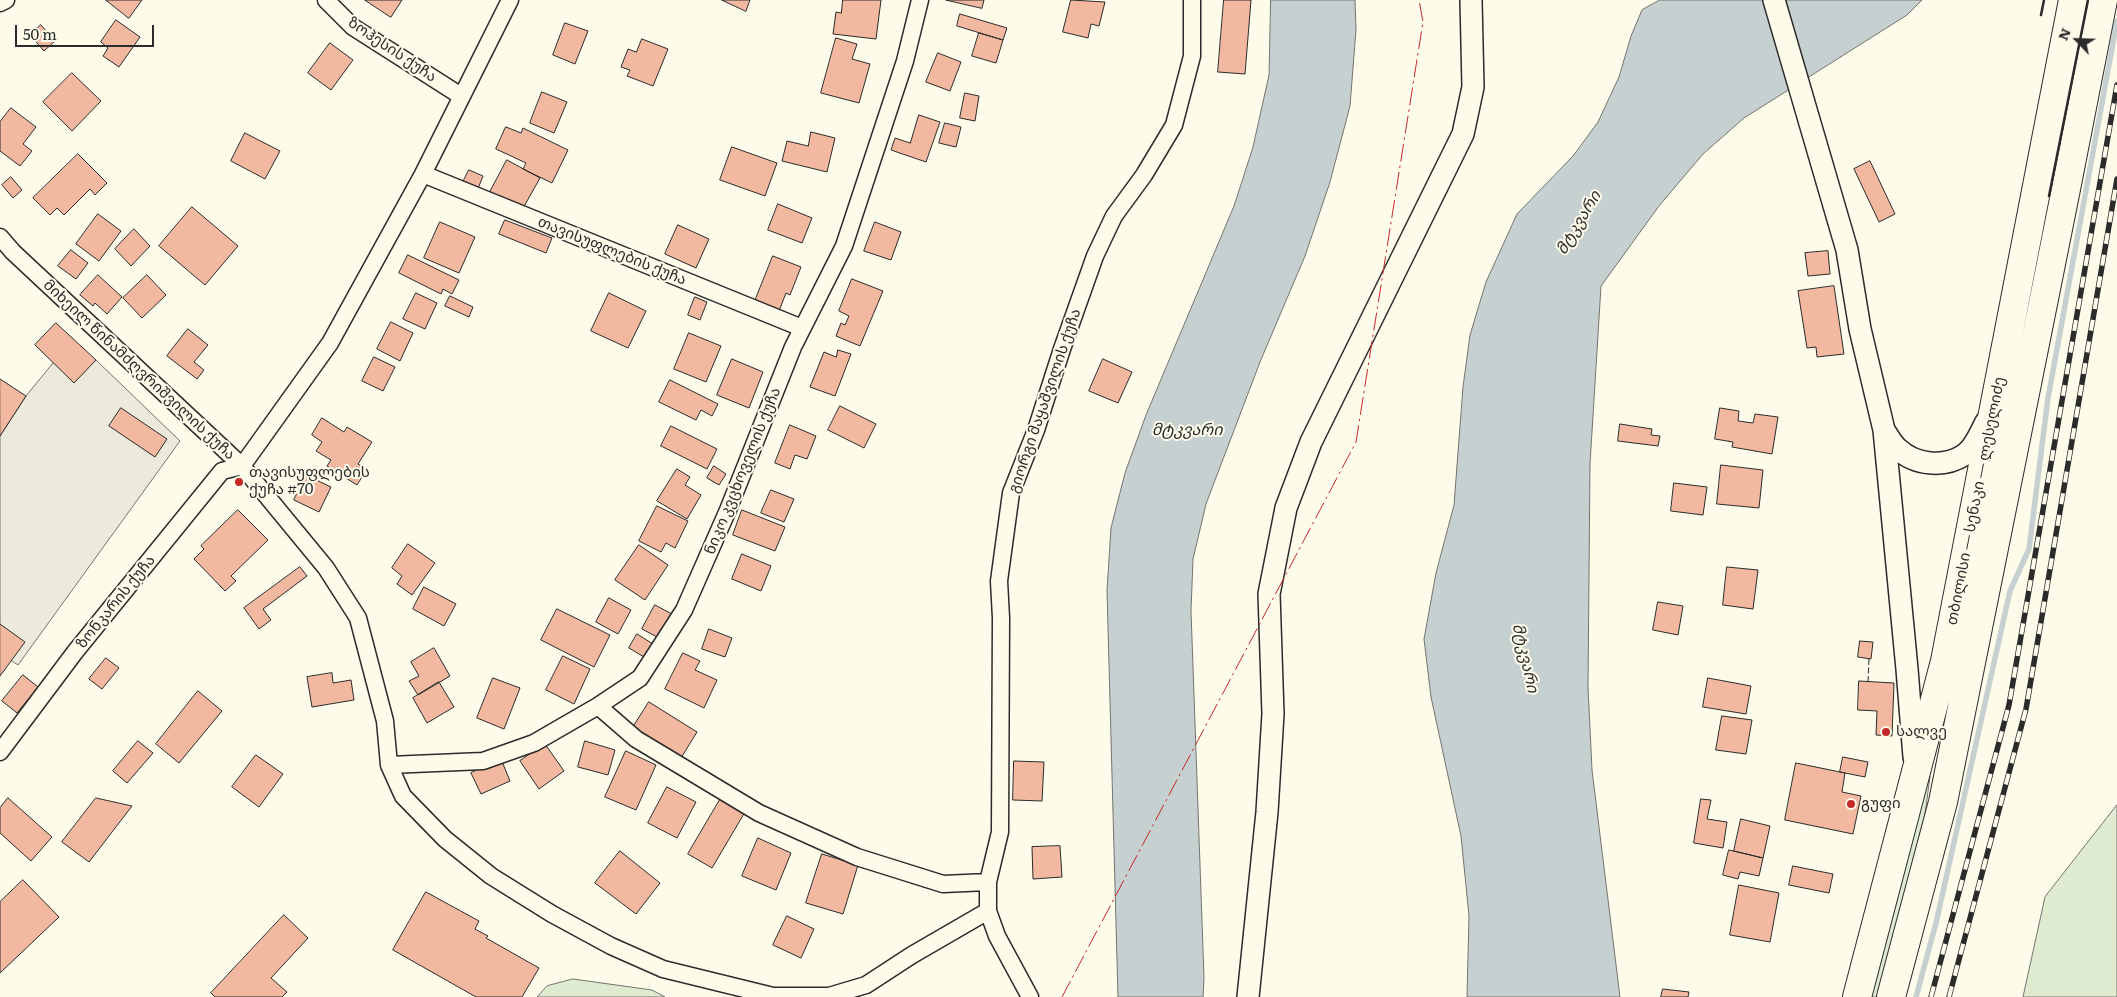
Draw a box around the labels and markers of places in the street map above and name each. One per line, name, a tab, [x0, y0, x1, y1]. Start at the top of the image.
place label: თავისუფლების ქუჩა #70	[249, 464, 370, 499]
marker: თავისუფლების ქუჩა #70	[233, 476, 245, 488]
place label: სალვე	[1896, 723, 1947, 741]
marker: სალვე	[1880, 726, 1892, 738]
place label: გუფი	[1861, 795, 1900, 813]
marker: გუფი	[1845, 798, 1857, 810]

